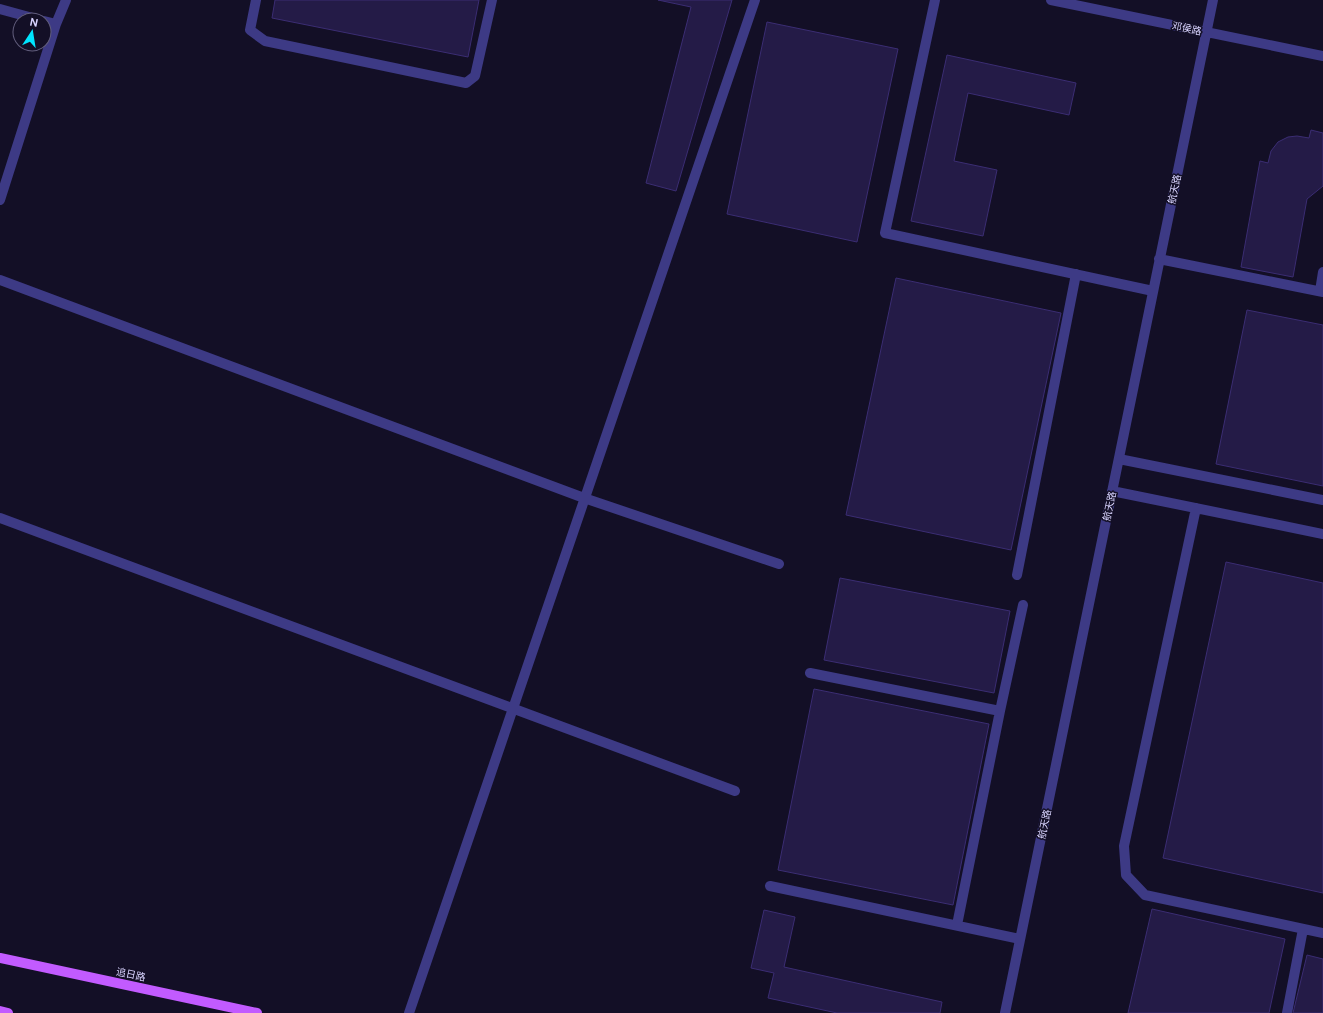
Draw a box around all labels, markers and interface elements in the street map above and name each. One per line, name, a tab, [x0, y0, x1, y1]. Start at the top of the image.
north arrow	[12, 12, 52, 52]
text: N	[29, 15, 39, 30]
street label: 邓侯路	[1171, 19, 1203, 38]
street label: 航天路	[1165, 173, 1184, 205]
street label: 航天路	[1100, 490, 1119, 522]
street label: 航天路	[1035, 808, 1054, 840]
street label: 追日路	[115, 965, 147, 984]

